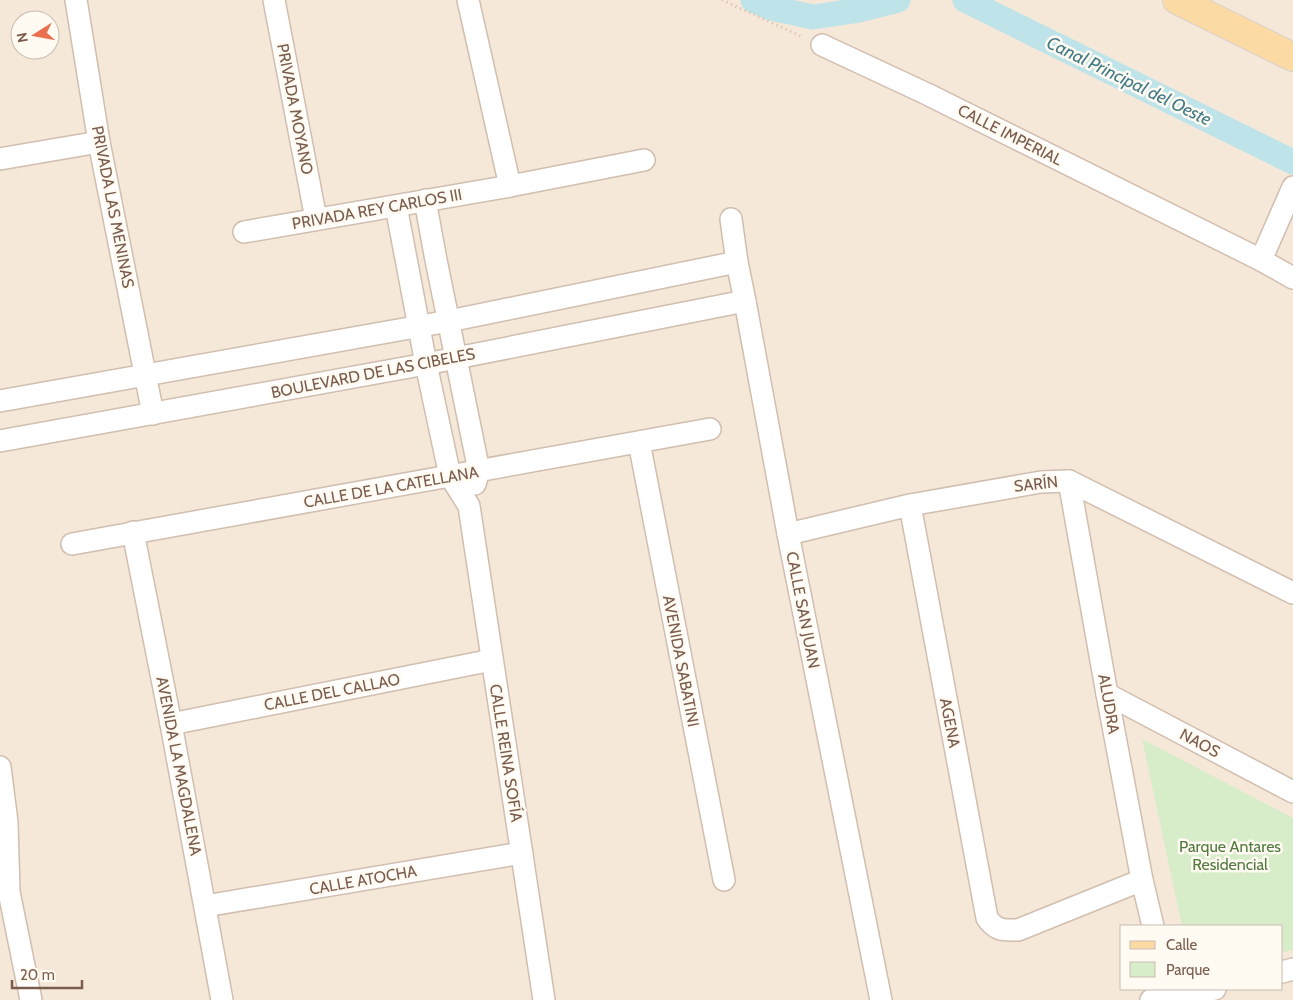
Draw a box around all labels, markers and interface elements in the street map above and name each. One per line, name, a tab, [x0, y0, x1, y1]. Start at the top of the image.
north arrow	[10, 10, 60, 60]
text: N	[12, 31, 32, 44]
water label: Canal Principal del Oeste	[1043, 32, 1215, 130]
street label: PRIVADA MOYANO	[273, 42, 317, 176]
street label: CALLE IMPERIAL	[955, 100, 1065, 170]
street label: PRIVADA LAS MENINAS	[88, 124, 138, 290]
street label: PRIVADA REY CARLOS III	[291, 185, 463, 233]
street label: BOULEVARD DE LAS CIBELES	[269, 344, 477, 402]
street label: CALLE DE LA CATELLANA	[302, 462, 480, 512]
street label: SARÍN	[1013, 472, 1059, 496]
street label: CALLE SAN JUAN	[782, 550, 824, 670]
street label: AVENIDA SABATINI	[659, 594, 703, 728]
street label: CALLE DEL CALLAO	[262, 670, 402, 714]
street label: ALUDRA	[1094, 673, 1124, 735]
street label: AVENIDA LA MAGDALENA	[152, 675, 206, 857]
street label: CALLE REINA SOFÍA	[486, 683, 526, 824]
street label: AGENA	[936, 696, 964, 750]
street label: NAOS	[1177, 725, 1223, 761]
park label: Parque Antares Residencial	[1179, 837, 1281, 874]
street label: CALLE ATOCHA	[308, 861, 418, 899]
legend	[1120, 925, 1283, 990]
text: Calle	[1166, 936, 1197, 954]
scale bar	[12, 958, 82, 990]
text: Parque	[1166, 961, 1210, 979]
text: 20 m	[20, 966, 55, 984]

